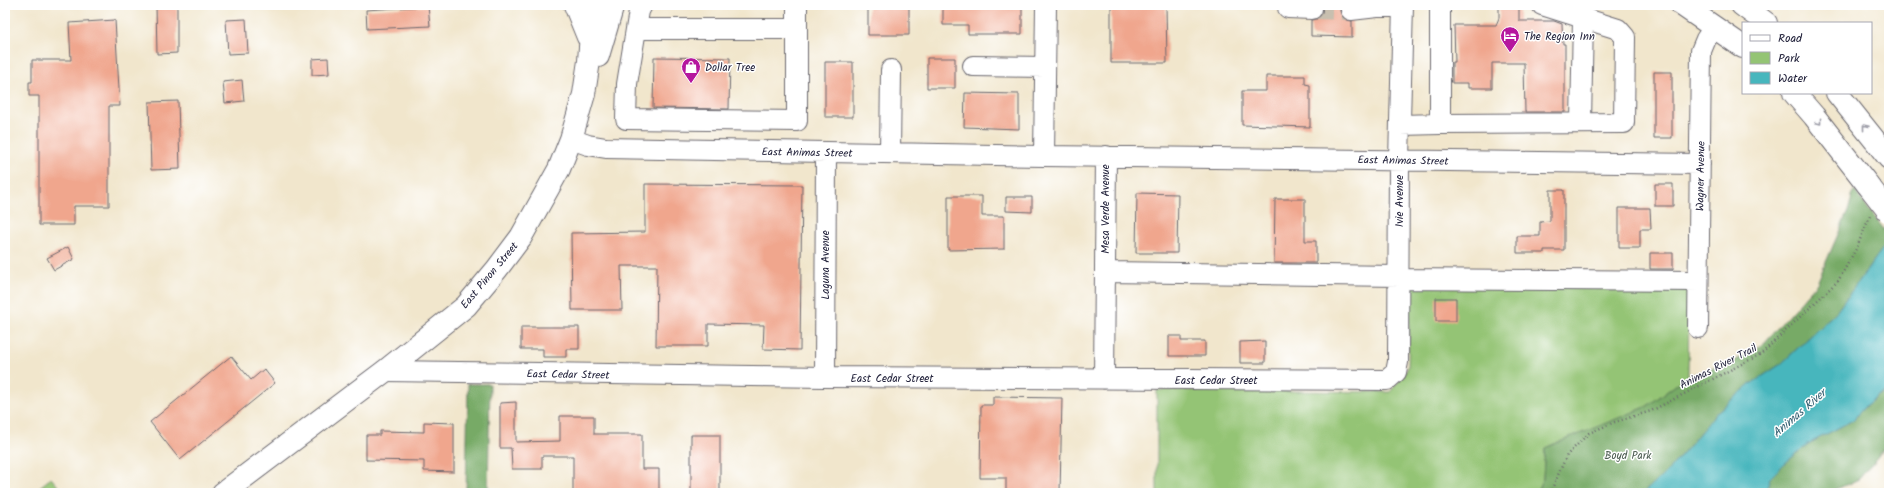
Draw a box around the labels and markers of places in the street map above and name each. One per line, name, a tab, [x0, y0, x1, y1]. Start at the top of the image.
hotel icon: The Region Inn	[1499, 25, 1521, 53]
place label: The Region Inn	[1524, 28, 1595, 46]
shop icon: Dollar Tree	[680, 56, 702, 84]
place label: Dollar Tree	[705, 59, 755, 77]

